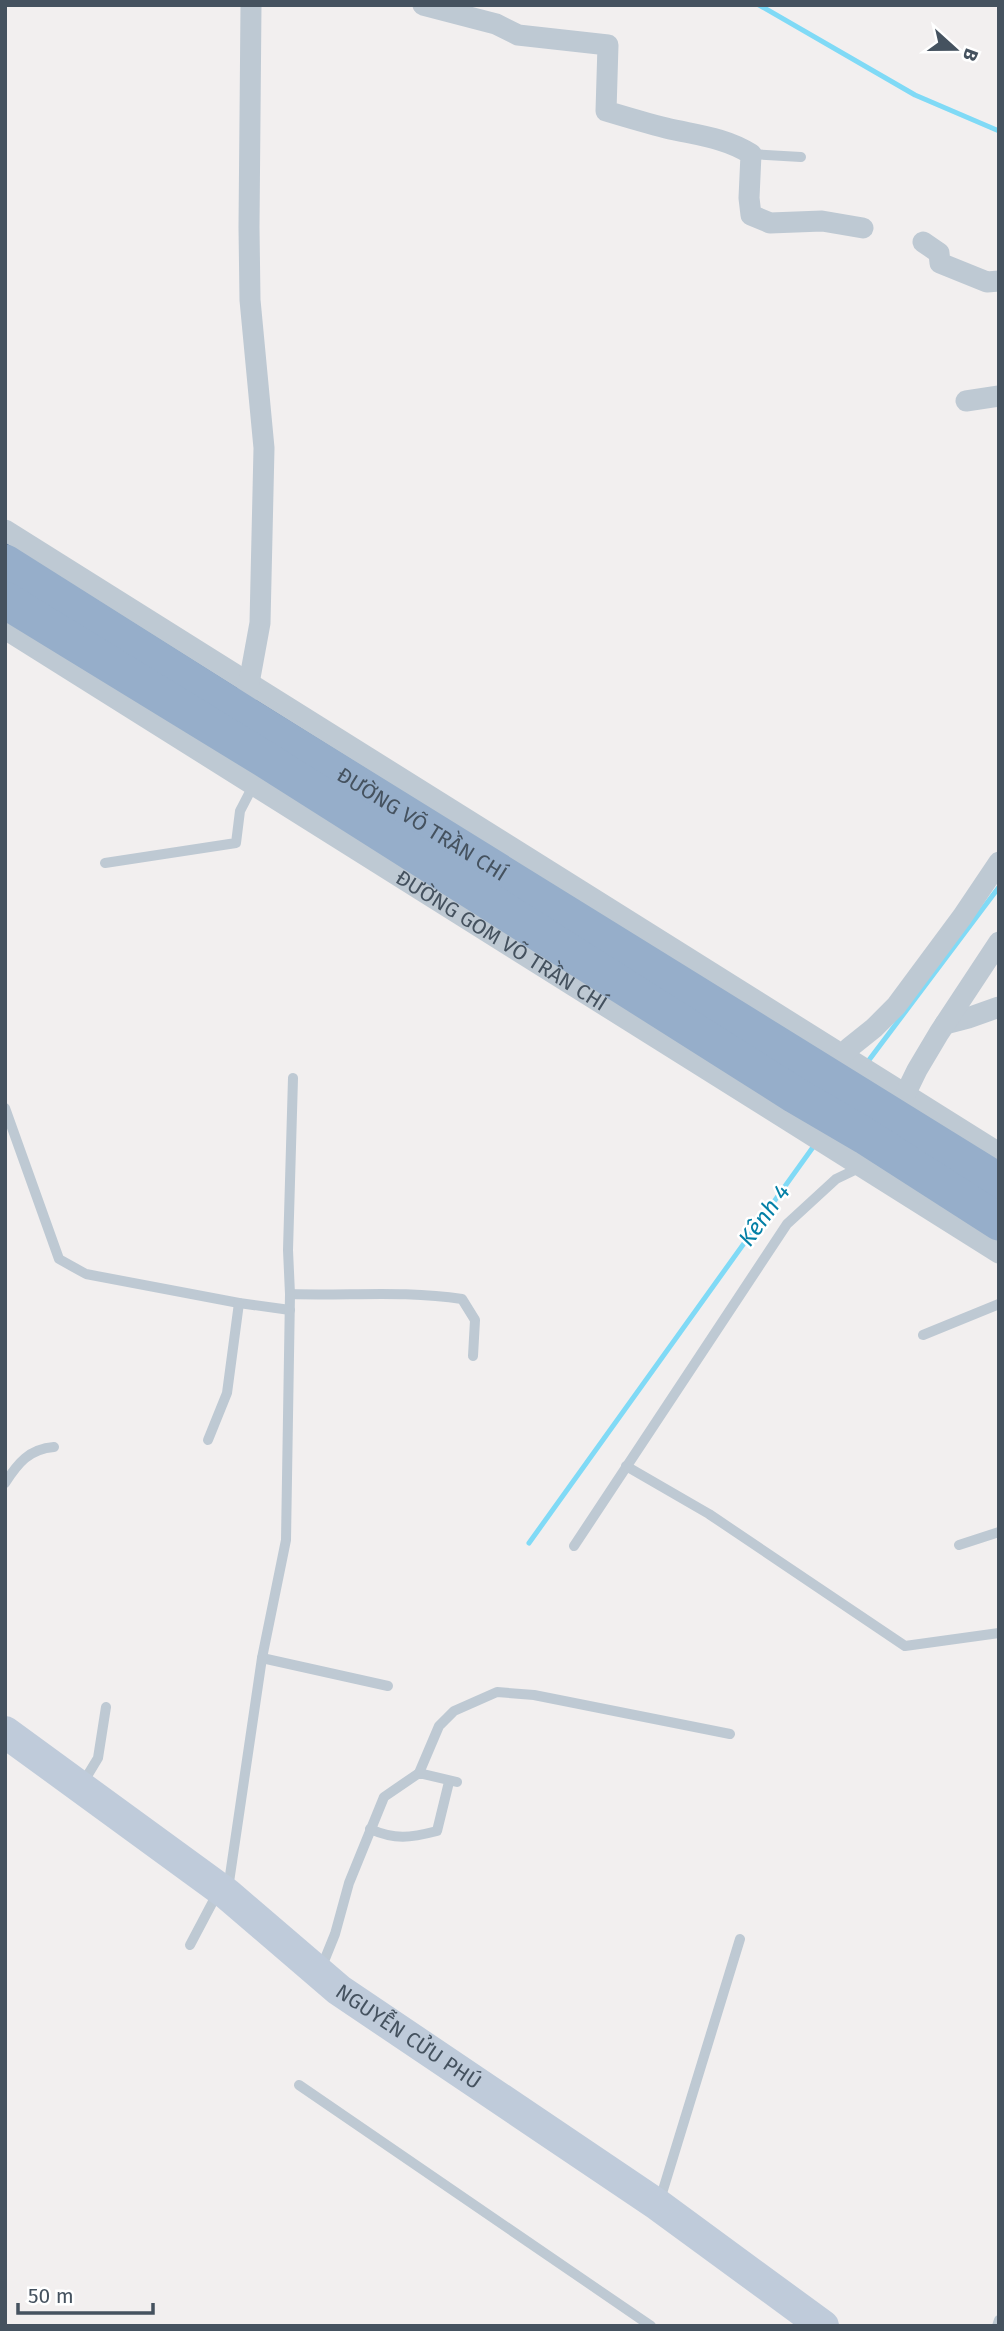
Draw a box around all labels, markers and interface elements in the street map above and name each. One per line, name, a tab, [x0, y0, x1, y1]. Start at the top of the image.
north arrow	[920, 14, 990, 84]
text: B	[957, 45, 983, 65]
street label: ĐƯỜNG VÕ TRẦN CHÍ	[332, 762, 512, 887]
street label: ĐƯỜNG GOM VÕ TRẦN CHÍ	[391, 864, 612, 1017]
water label: Kênh 4	[732, 1179, 796, 1251]
street label: NGUYỄN CỬU PHÚ	[331, 1978, 486, 2095]
scale bar	[18, 2272, 152, 2316]
text: 50 m	[28, 2283, 74, 2309]

